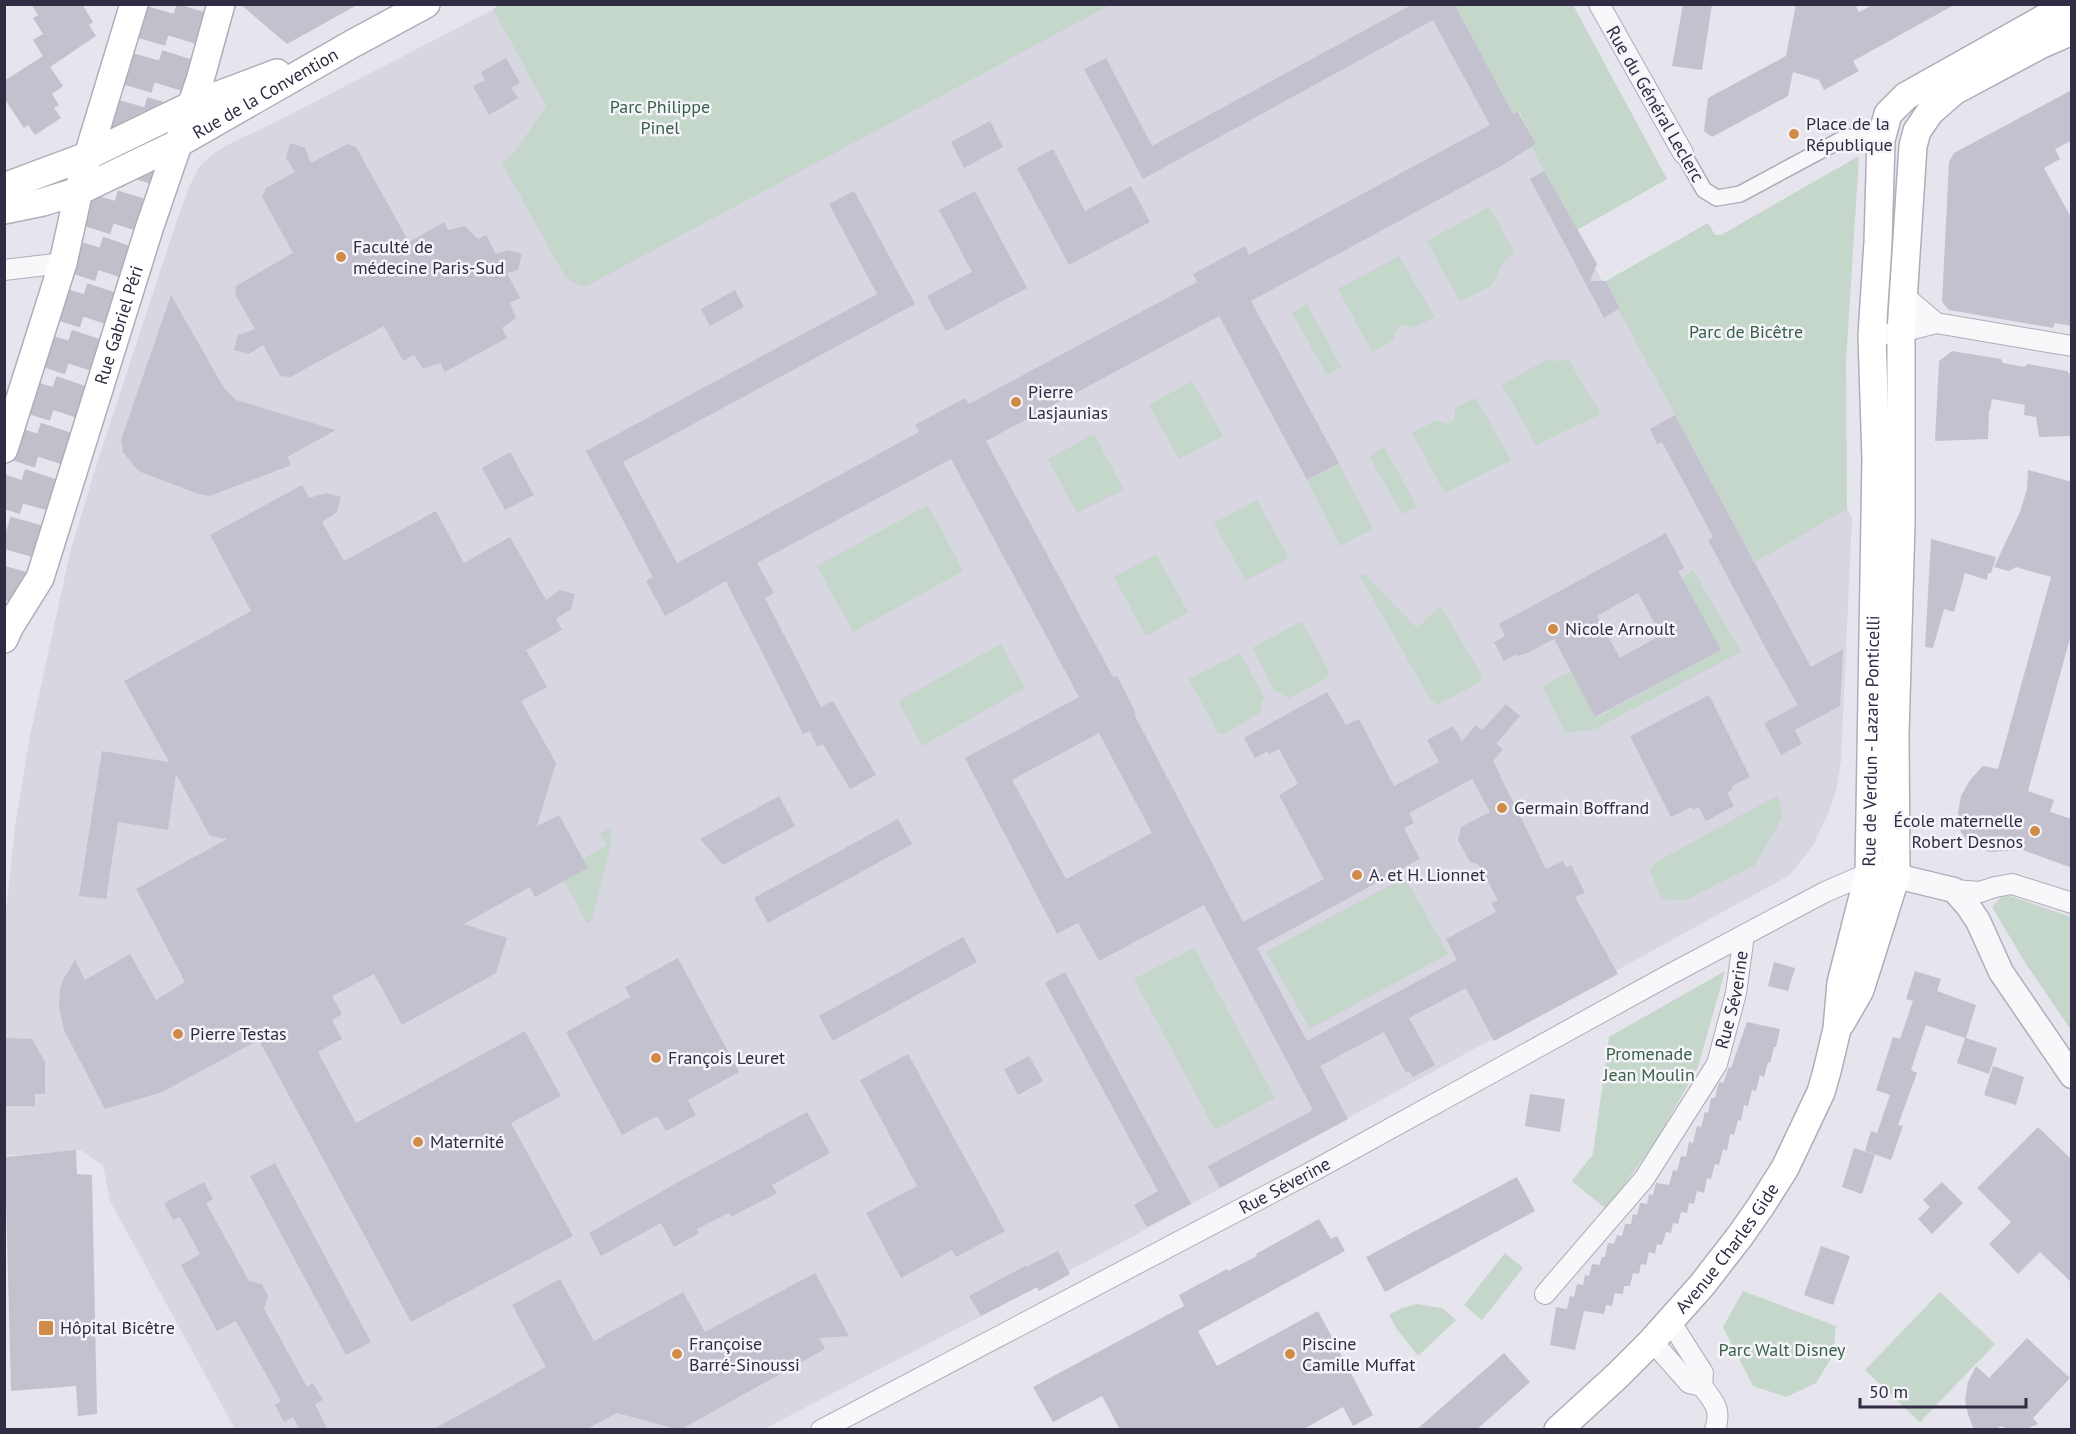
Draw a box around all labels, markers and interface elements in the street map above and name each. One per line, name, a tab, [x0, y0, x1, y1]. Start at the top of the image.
street label: Rue du Général Leclerc	[1601, 22, 1710, 186]
street label: Rue de la Convention	[188, 42, 342, 144]
park label: Parc Philippe Pinel	[610, 95, 710, 139]
place label: Place de la République	[1806, 112, 1893, 156]
marker: Place de la République	[1787, 127, 1801, 141]
place label: Faculté de médecine Paris-Sud	[353, 235, 504, 279]
marker: Faculté de médecine Paris-Sud	[334, 250, 348, 264]
street label: Rue Gabriel Péri	[89, 262, 148, 387]
park label: Parc de Bicêtre	[1689, 320, 1803, 343]
place label: Pierre Lasjaunias	[1028, 380, 1108, 424]
marker: Pierre Lasjaunias	[1009, 395, 1023, 409]
street label: Rue de Verdun - Lazare Ponticelli	[1857, 615, 1884, 867]
place label: Nicole Arnoult	[1565, 617, 1675, 640]
marker: Nicole Arnoult	[1546, 622, 1560, 636]
place label: Germain Boffrand	[1514, 796, 1649, 819]
marker: Germain Boffrand	[1495, 801, 1509, 815]
place label: École maternelle Robert Desnos	[1893, 809, 2023, 853]
marker: École maternelle Robert Desnos	[2028, 824, 2042, 838]
place label: A. et H. Lionnet	[1369, 863, 1485, 886]
marker: A. et H. Lionnet	[1350, 868, 1364, 882]
street label: Rue Séverine	[1710, 949, 1753, 1051]
place label: Pierre Testas	[190, 1022, 287, 1045]
marker: Pierre Testas	[171, 1027, 185, 1041]
park label: Promenade Jean Moulin	[1602, 1042, 1695, 1086]
place label: François Leuret	[668, 1046, 785, 1069]
marker: François Leuret	[649, 1051, 663, 1065]
place label: Maternité	[430, 1130, 504, 1153]
marker: Maternité	[411, 1135, 425, 1149]
street label: Rue Séverine	[1235, 1152, 1334, 1219]
street label: Avenue Charles Gide	[1670, 1179, 1784, 1318]
place label: Hôpital Bicêtre	[60, 1316, 175, 1339]
marker: Hôpital Bicêtre	[37, 1319, 55, 1337]
place label: Françoise Barré-Sinoussi	[689, 1332, 800, 1376]
place label: Piscine Camille Muffat	[1302, 1332, 1415, 1376]
park label: Parc Walt Disney	[1718, 1338, 1846, 1361]
marker: Françoise Barré-Sinoussi	[670, 1347, 684, 1361]
marker: Piscine Camille Muffat	[1283, 1347, 1297, 1361]
scale bar	[1860, 1371, 2026, 1409]
text: 50 m	[1869, 1380, 1908, 1403]

